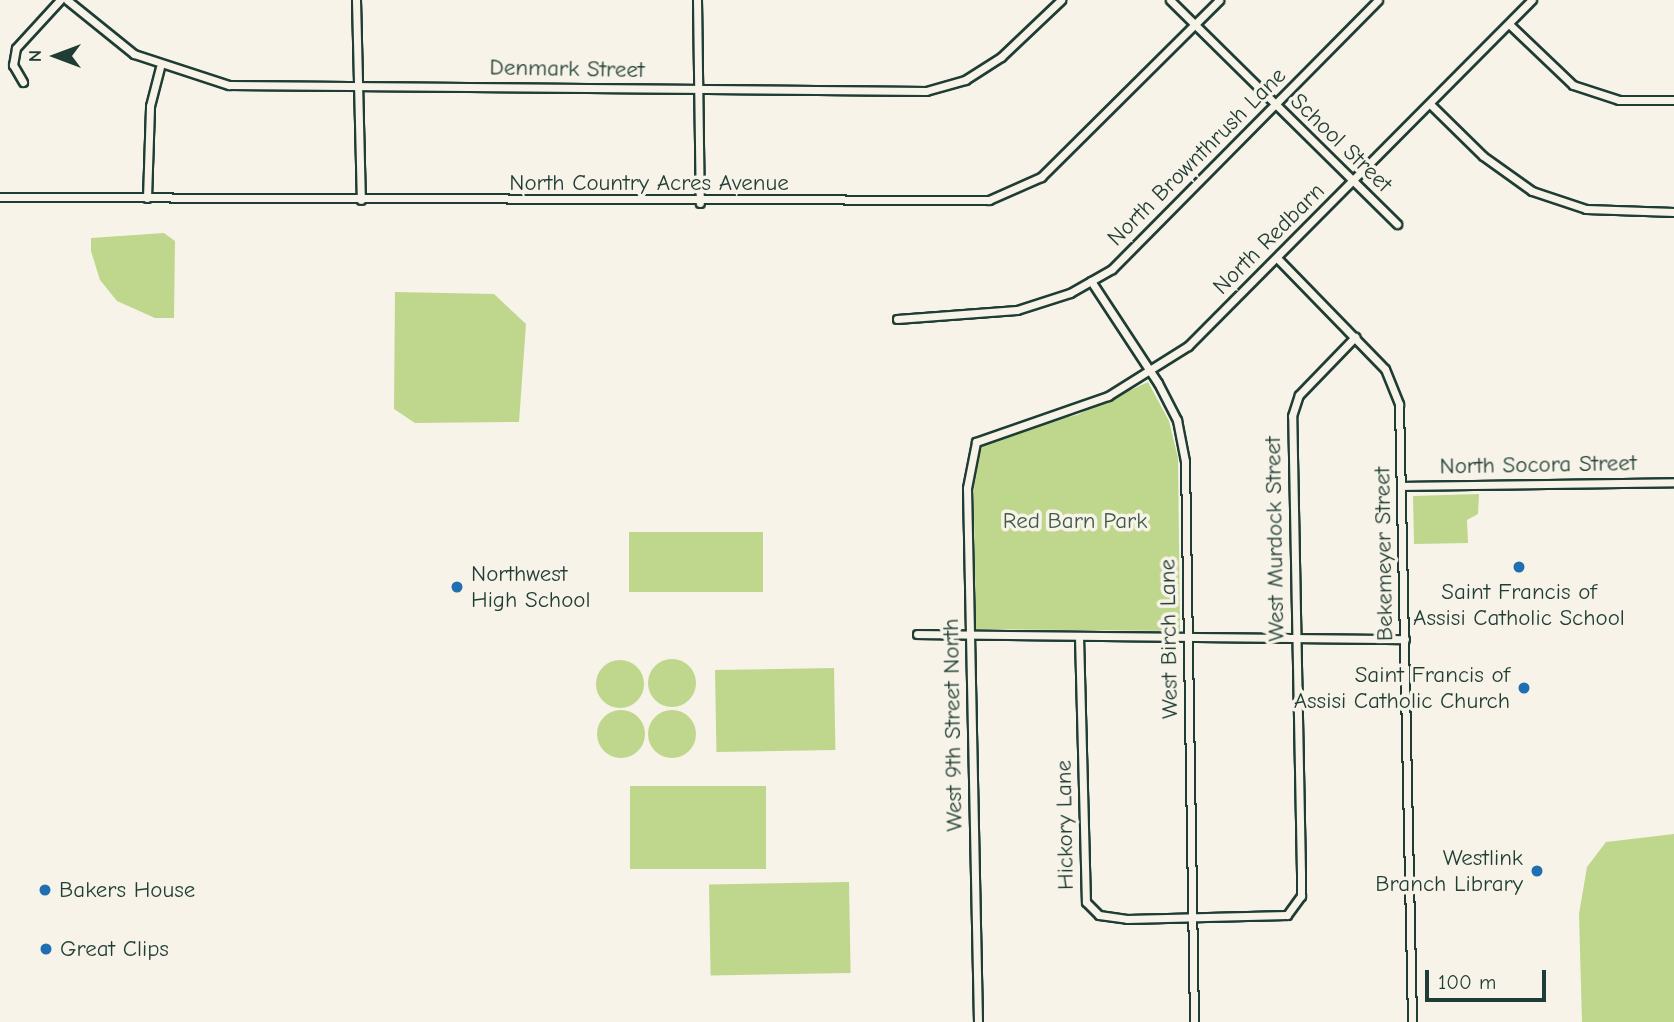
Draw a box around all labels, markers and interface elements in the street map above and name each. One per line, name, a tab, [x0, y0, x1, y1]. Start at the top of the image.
north arrow	[21, 21, 91, 91]
text: N	[24, 50, 46, 62]
street label: Denmark Street	[489, 54, 645, 84]
street label: North Brownthrush Lane	[1102, 62, 1292, 252]
street label: School Street	[1284, 88, 1398, 198]
street label: North Country Acres Avenue	[509, 169, 789, 197]
street label: North Redbarn	[1208, 178, 1330, 300]
street label: West Murdock Street	[1259, 436, 1291, 642]
street label: North Socora Street	[1439, 449, 1637, 481]
street label: Bekemeyer Street	[1369, 467, 1399, 641]
park label: Red Barn Park	[1003, 507, 1147, 535]
street label: West Birch Lane	[1154, 559, 1184, 719]
marker: Saint Francis of Assisi Catholic School	[1511, 559, 1527, 575]
place label: Northwest High School	[471, 560, 591, 614]
place label: Saint Francis of Assisi Catholic School	[1413, 578, 1625, 632]
marker: Northwest High School	[449, 579, 465, 595]
street label: West 9th Street North	[937, 618, 969, 832]
place label: Saint Francis of Assisi Catholic Church	[1294, 661, 1510, 715]
marker: Saint Francis of Assisi Catholic Church	[1516, 680, 1532, 696]
street label: Hickory Lane	[1050, 760, 1080, 890]
place label: Westlink Branch Library	[1375, 844, 1523, 898]
marker: Westlink Branch Library	[1529, 863, 1545, 879]
place label: Bakers House	[59, 876, 195, 904]
marker: Bakers House	[37, 882, 53, 898]
place label: Great Clips	[60, 935, 169, 963]
marker: Great Clips	[38, 941, 54, 957]
scale bar	[1429, 956, 1550, 1000]
text: 100 m	[1438, 970, 1496, 994]

